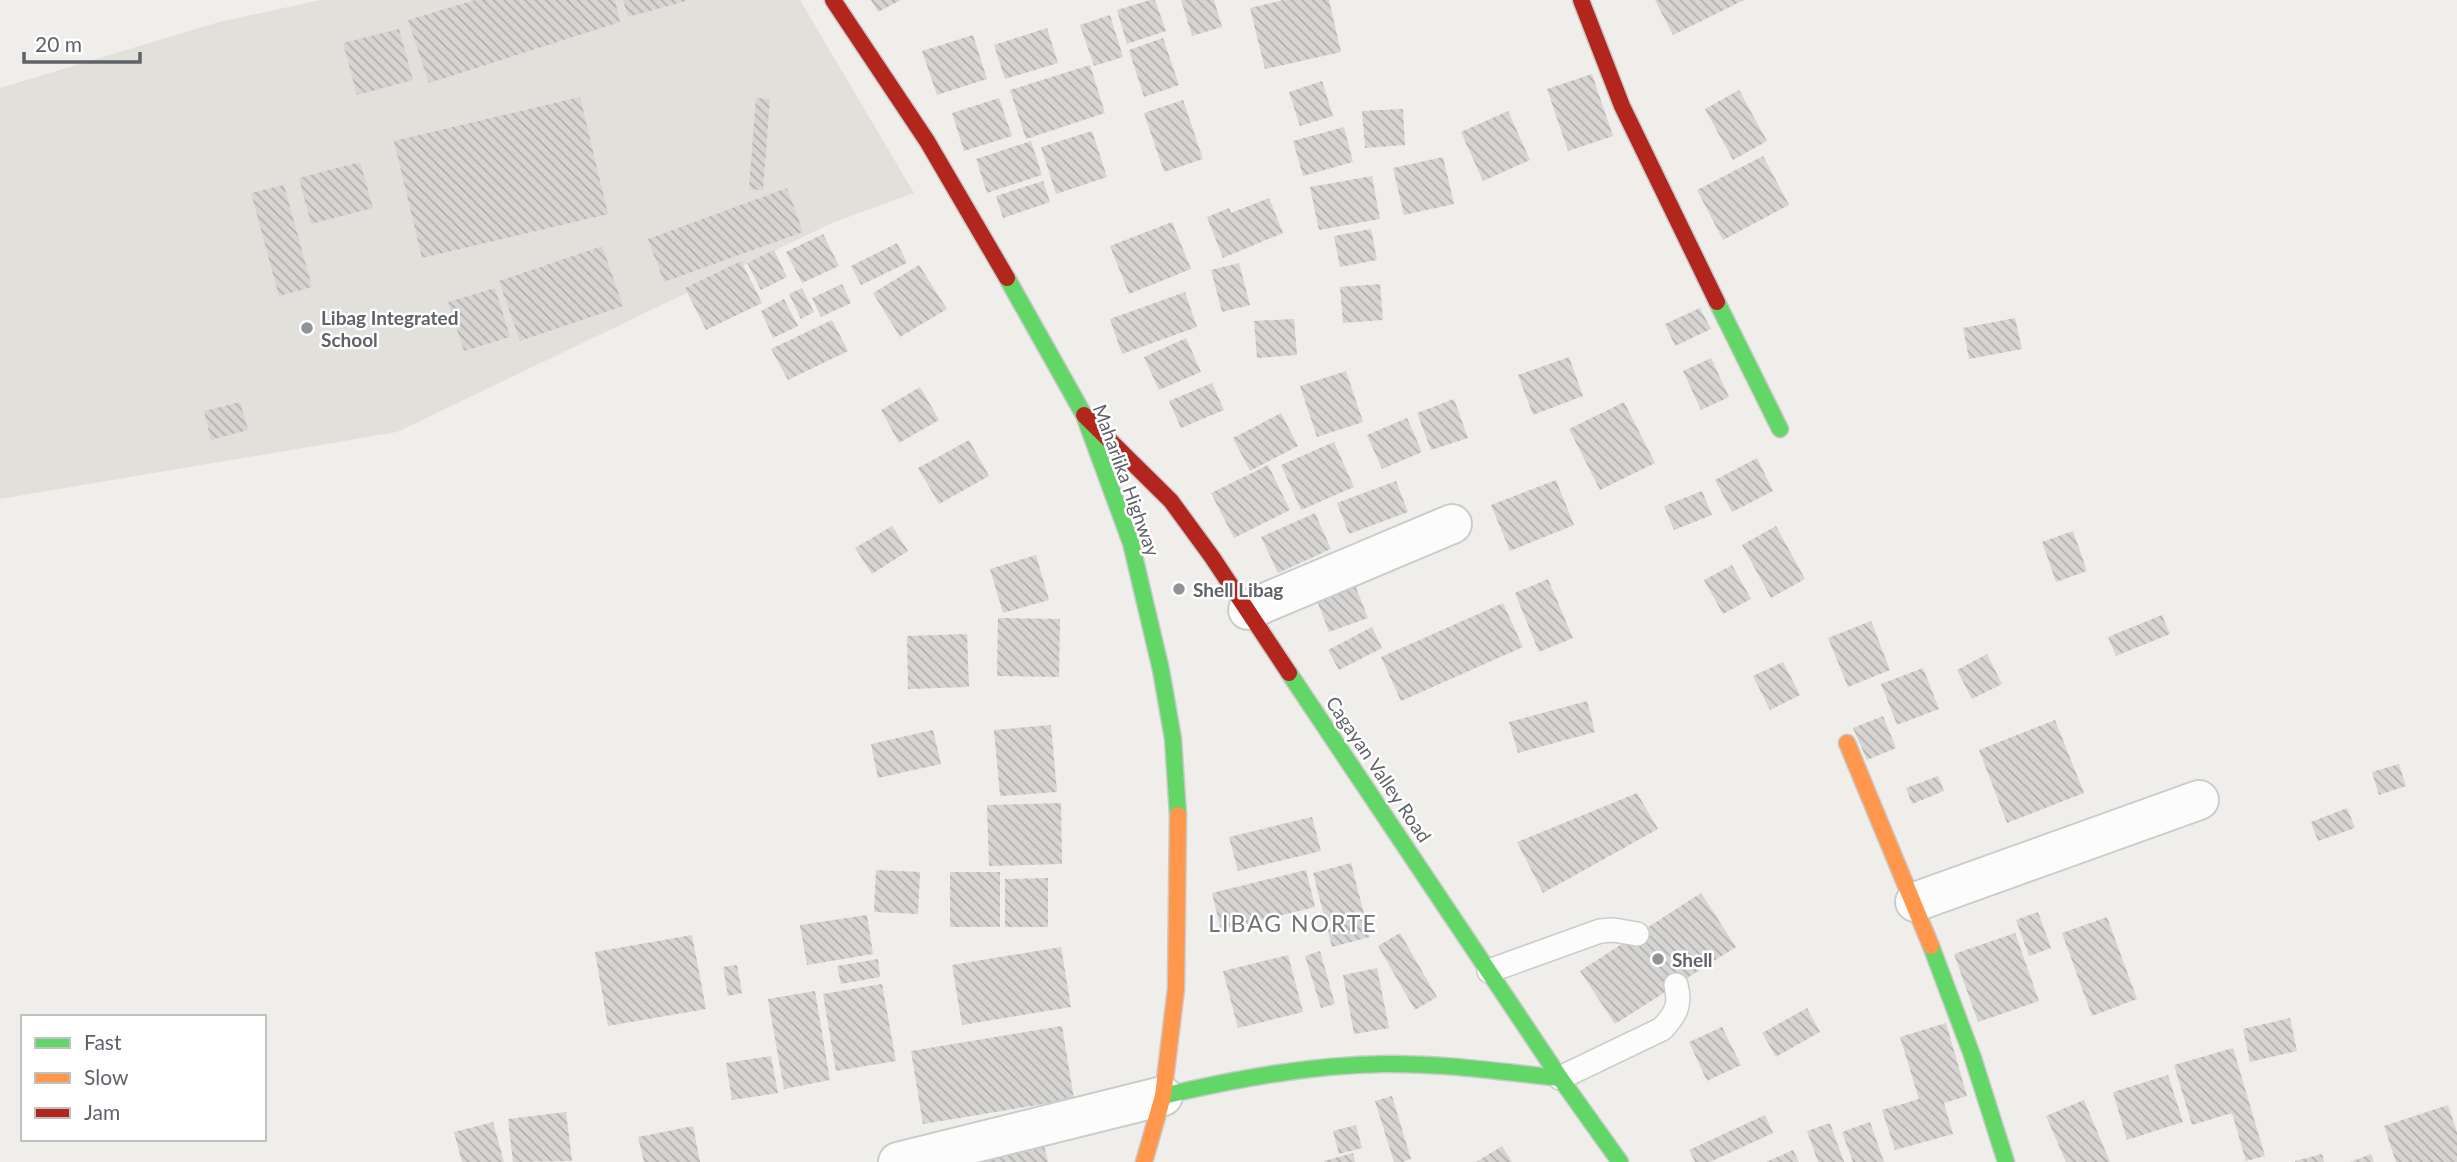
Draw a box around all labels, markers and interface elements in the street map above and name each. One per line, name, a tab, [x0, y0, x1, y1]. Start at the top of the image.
scale bar	[24, 21, 140, 65]
text: 20 m	[35, 31, 82, 56]
place label: Libag Integrated School	[321, 306, 458, 351]
marker: Libag Integrated School	[299, 320, 315, 336]
street label: Maharlika Highway	[1089, 401, 1165, 559]
place label: Shell Libag	[1193, 578, 1283, 601]
marker: Shell Libag	[1171, 581, 1187, 597]
street label: Cagayan Valley Road	[1322, 692, 1436, 846]
district label: LIBAG NORTE	[1208, 909, 1378, 937]
place label: Shell	[1672, 948, 1713, 971]
marker: Shell	[1650, 951, 1666, 967]
legend	[21, 1015, 266, 1141]
text: Fast	[84, 1029, 122, 1054]
text: Slow	[84, 1064, 129, 1089]
text: Jam	[84, 1099, 120, 1124]

